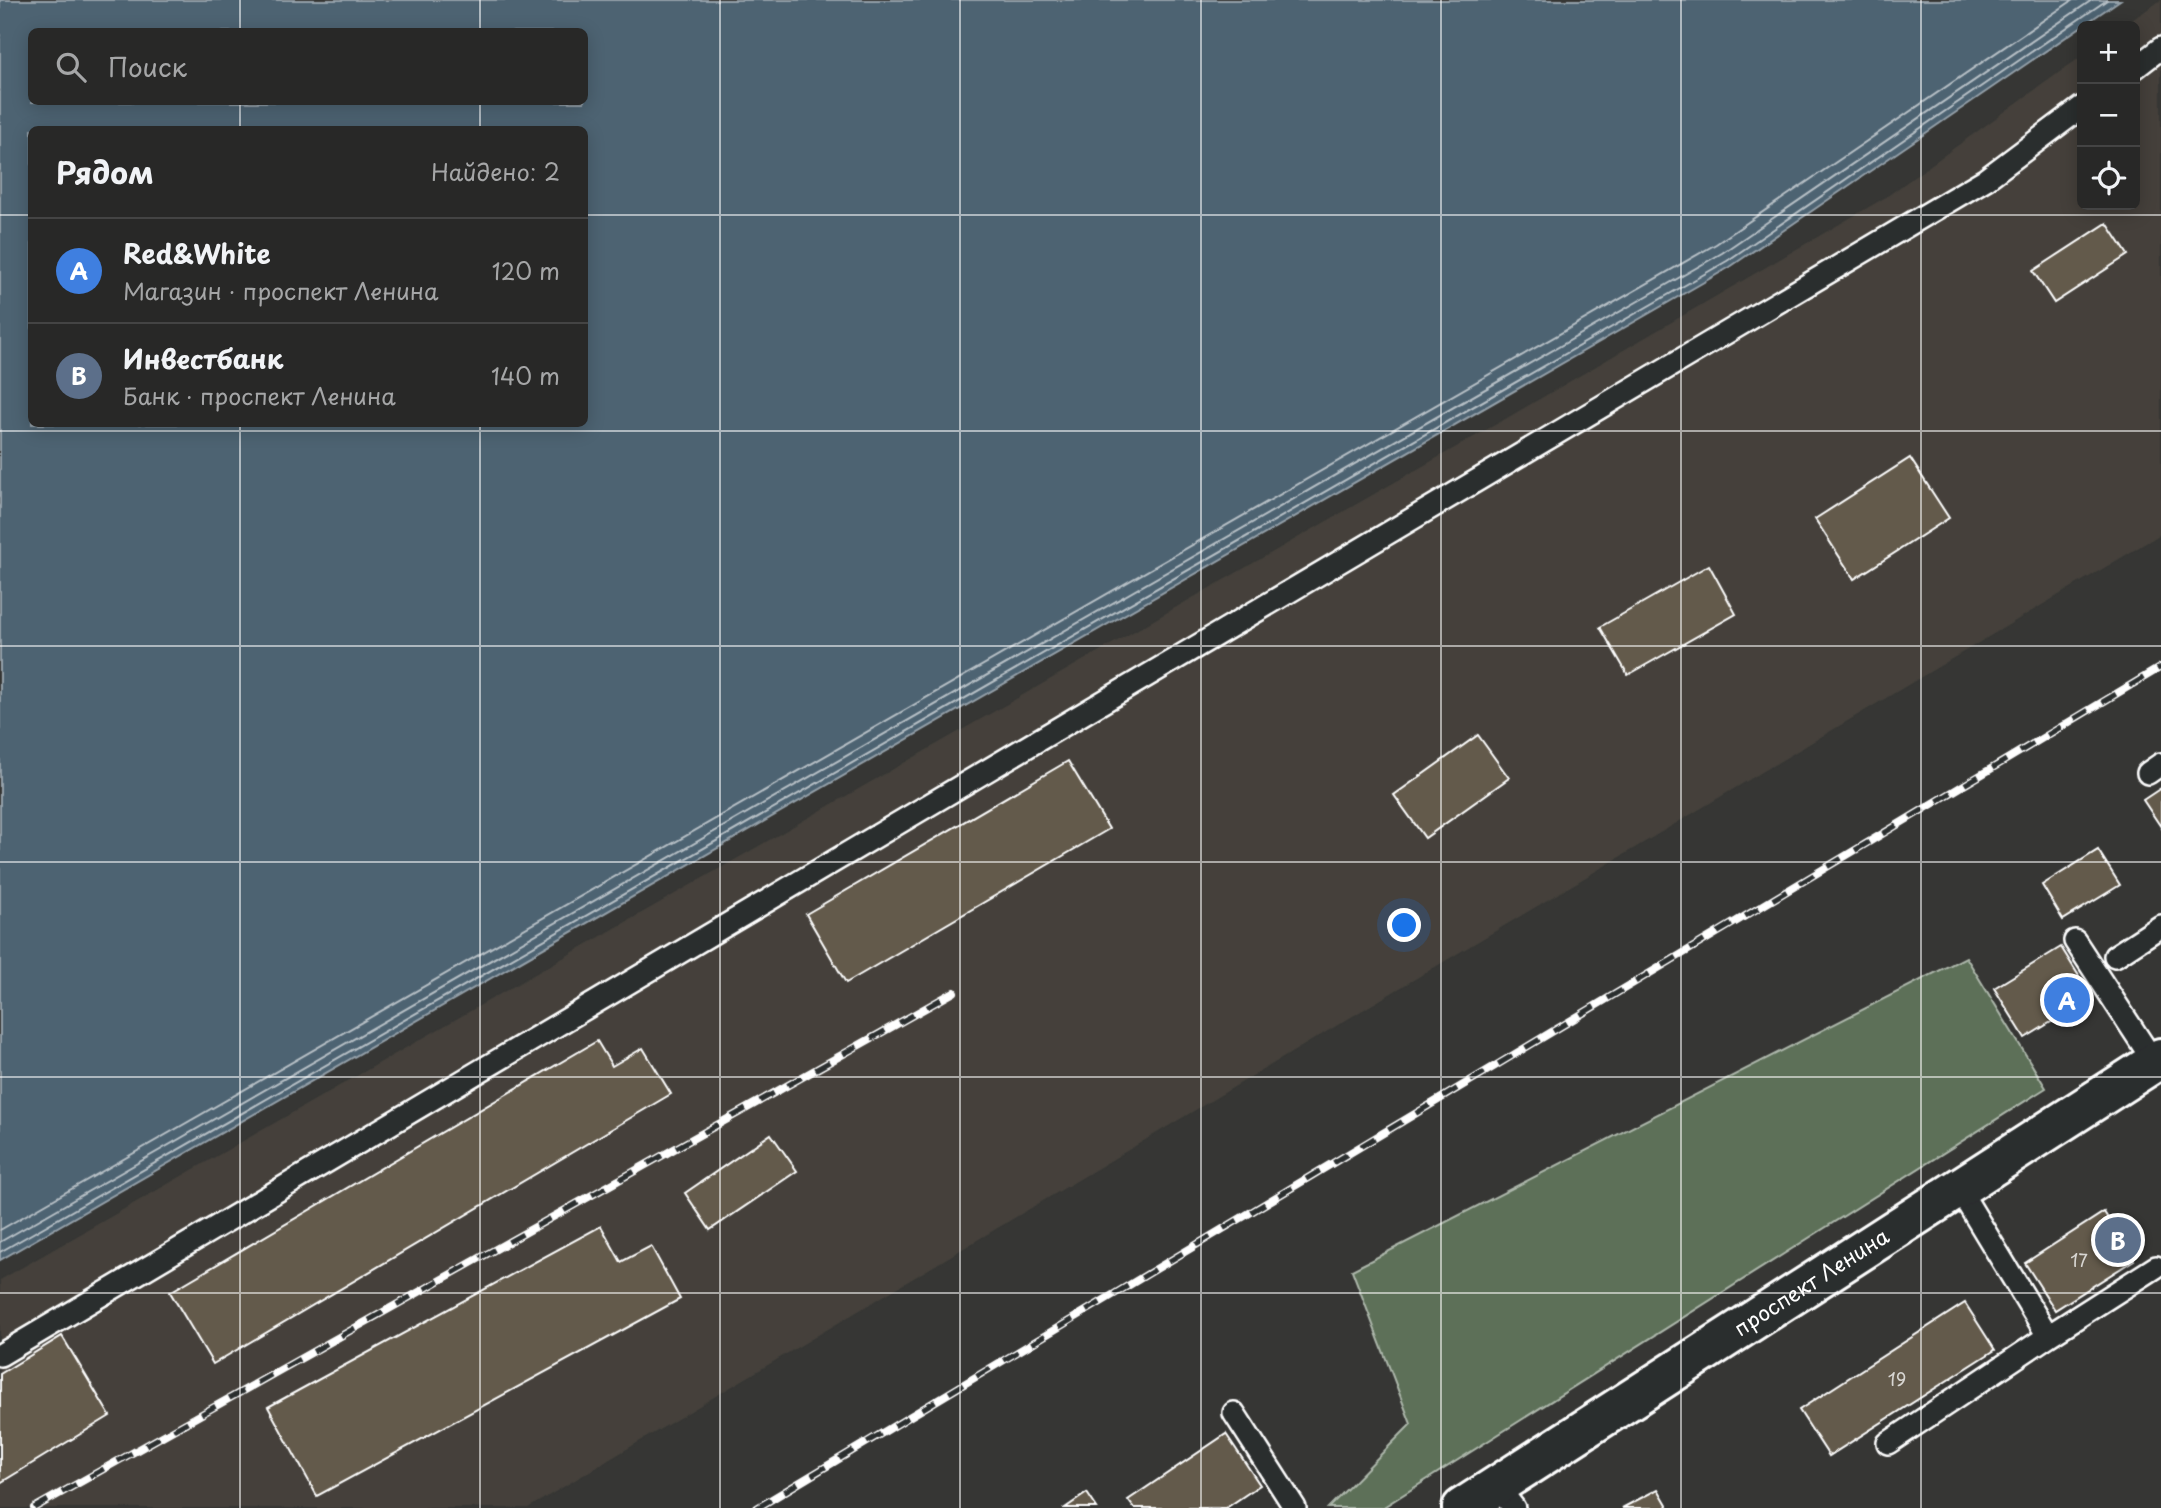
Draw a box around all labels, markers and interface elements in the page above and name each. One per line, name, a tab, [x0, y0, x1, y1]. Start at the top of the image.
map controls	[2077, 21, 2140, 210]
button: +	[2077, 21, 2140, 84]
search box	[28, 28, 588, 105]
text: Поиск	[108, 47, 187, 86]
icon: search	[52, 48, 90, 86]
button: −	[2077, 84, 2140, 147]
button: locate	[2077, 147, 2140, 210]
text: Рядом	[56, 149, 154, 194]
text: Найдено: 2	[431, 154, 560, 189]
text: Red&White	[123, 234, 271, 273]
text: A	[70, 253, 88, 288]
text: 120 m	[492, 253, 560, 288]
text: Магазин · проспект Ленина	[123, 273, 439, 308]
text: Инвестбанк	[123, 339, 283, 378]
text: B	[71, 358, 87, 393]
text: 140 m	[491, 358, 560, 393]
text: Банк · проспект Ленина	[123, 378, 396, 413]
your location	[1387, 908, 1421, 942]
pin: A	[2044, 974, 2090, 1026]
pin: B	[2095, 1214, 2141, 1266]
street label: проспект Ленина	[1727, 1219, 1895, 1343]
house number: 17	[2070, 1246, 2088, 1273]
house number: 19	[1888, 1365, 1906, 1392]

